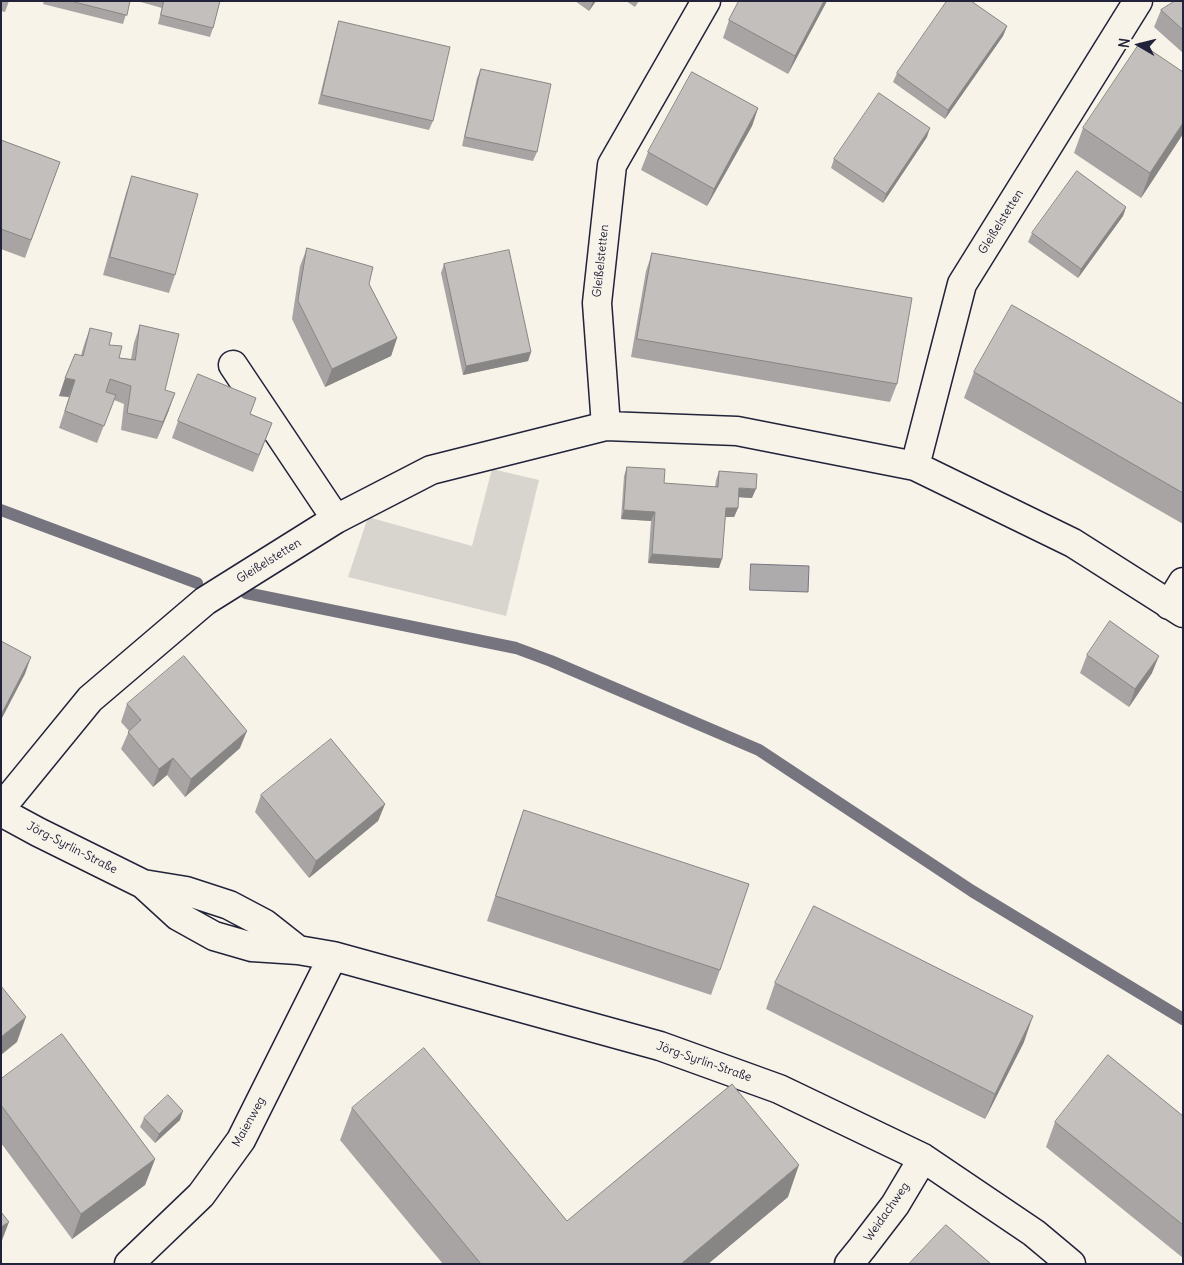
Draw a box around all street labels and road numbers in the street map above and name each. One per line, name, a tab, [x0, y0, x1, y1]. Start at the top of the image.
street label: Gleißelstetten	[975, 187, 1027, 257]
street label: Gleißelstetten	[590, 224, 612, 298]
street label: Gleißelstetten	[234, 535, 304, 587]
street label: Jörg-Syrlin-Straße	[24, 819, 120, 877]
street label: Jörg-Syrlin-Straße	[655, 1039, 753, 1085]
street label: Maienweg	[229, 1094, 269, 1150]
street label: Weidachweg	[861, 1180, 913, 1244]

